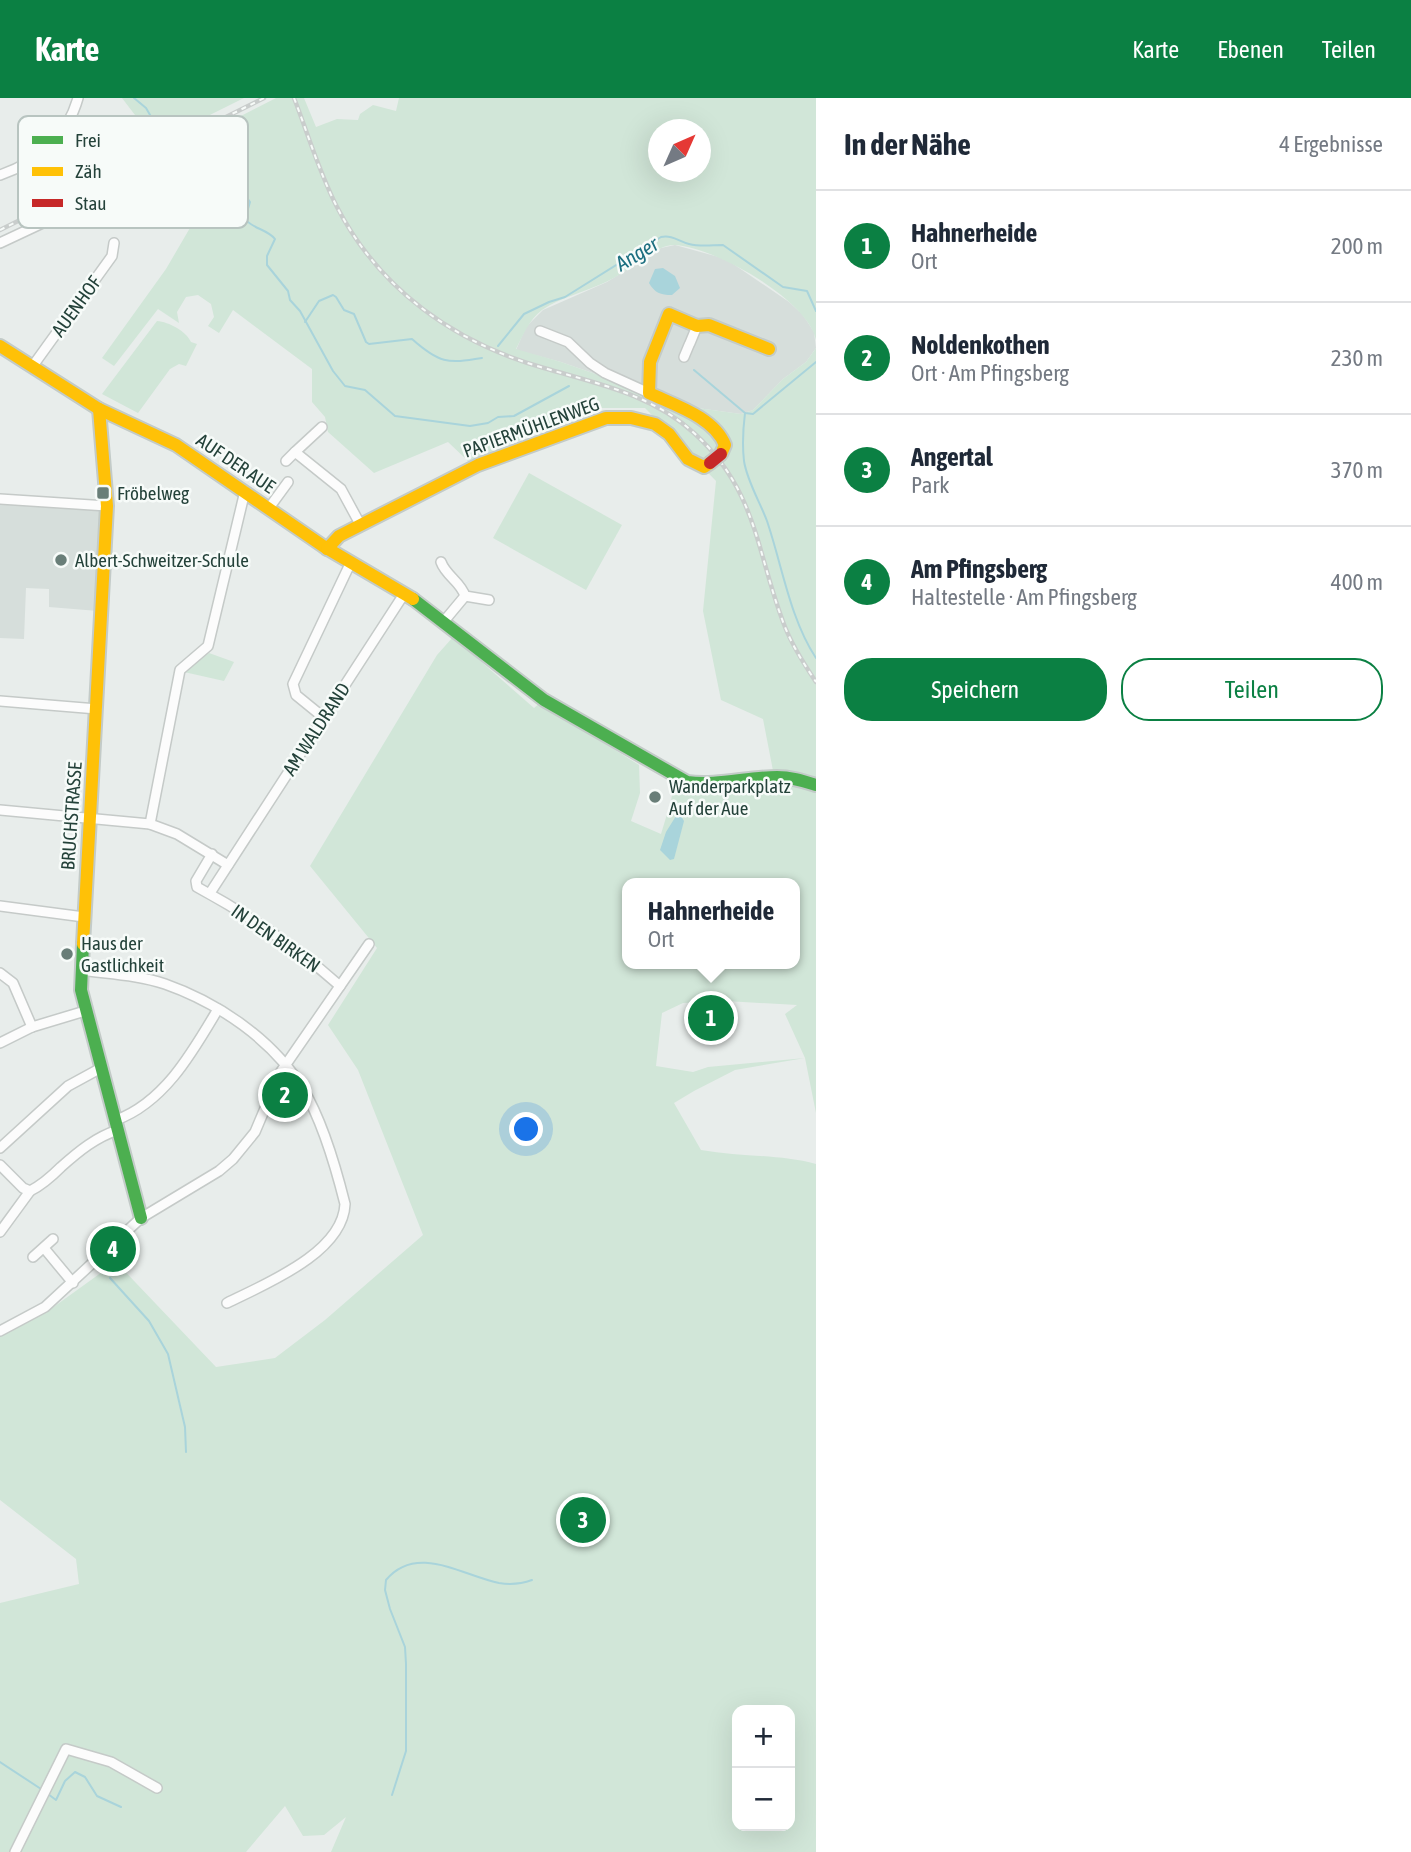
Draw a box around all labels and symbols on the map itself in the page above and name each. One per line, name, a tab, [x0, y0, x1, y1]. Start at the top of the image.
legend	[18, 116, 248, 228]
north arrow	[648, 119, 711, 182]
text: Frei	[75, 129, 101, 151]
text: Zäh	[75, 160, 102, 182]
text: Stau	[75, 192, 106, 214]
water label: Anger	[610, 231, 663, 276]
street label: AUENHOF	[47, 271, 106, 341]
street label: PAPIERMÜHLENWEG	[460, 392, 602, 462]
street label: AUF DER AUE	[192, 429, 280, 497]
place label: Fröbelweg	[117, 482, 190, 504]
marker: Fröbelweg	[95, 485, 111, 501]
place label: Albert-Schweitzer-Schule	[75, 549, 249, 571]
marker: Albert-Schweitzer-Schule	[53, 552, 69, 568]
street label: AM WALDRAND	[278, 679, 354, 779]
street label: BRUCHSTRASSE	[56, 761, 86, 871]
place label: Wanderparkplatz Auf der Aue	[669, 775, 791, 819]
marker: Wanderparkplatz Auf der Aue	[647, 789, 663, 805]
street label: IN DEN BIRKEN	[227, 899, 325, 977]
place label: Haus der Gastlichkeit	[81, 932, 164, 976]
marker: Haus der Gastlichkeit	[59, 946, 75, 962]
pin: 1	[688, 992, 734, 1044]
pin: 2	[262, 1069, 308, 1121]
your location	[509, 1112, 543, 1146]
pin: 4	[90, 1223, 136, 1275]
pin: 3	[560, 1494, 606, 1546]

